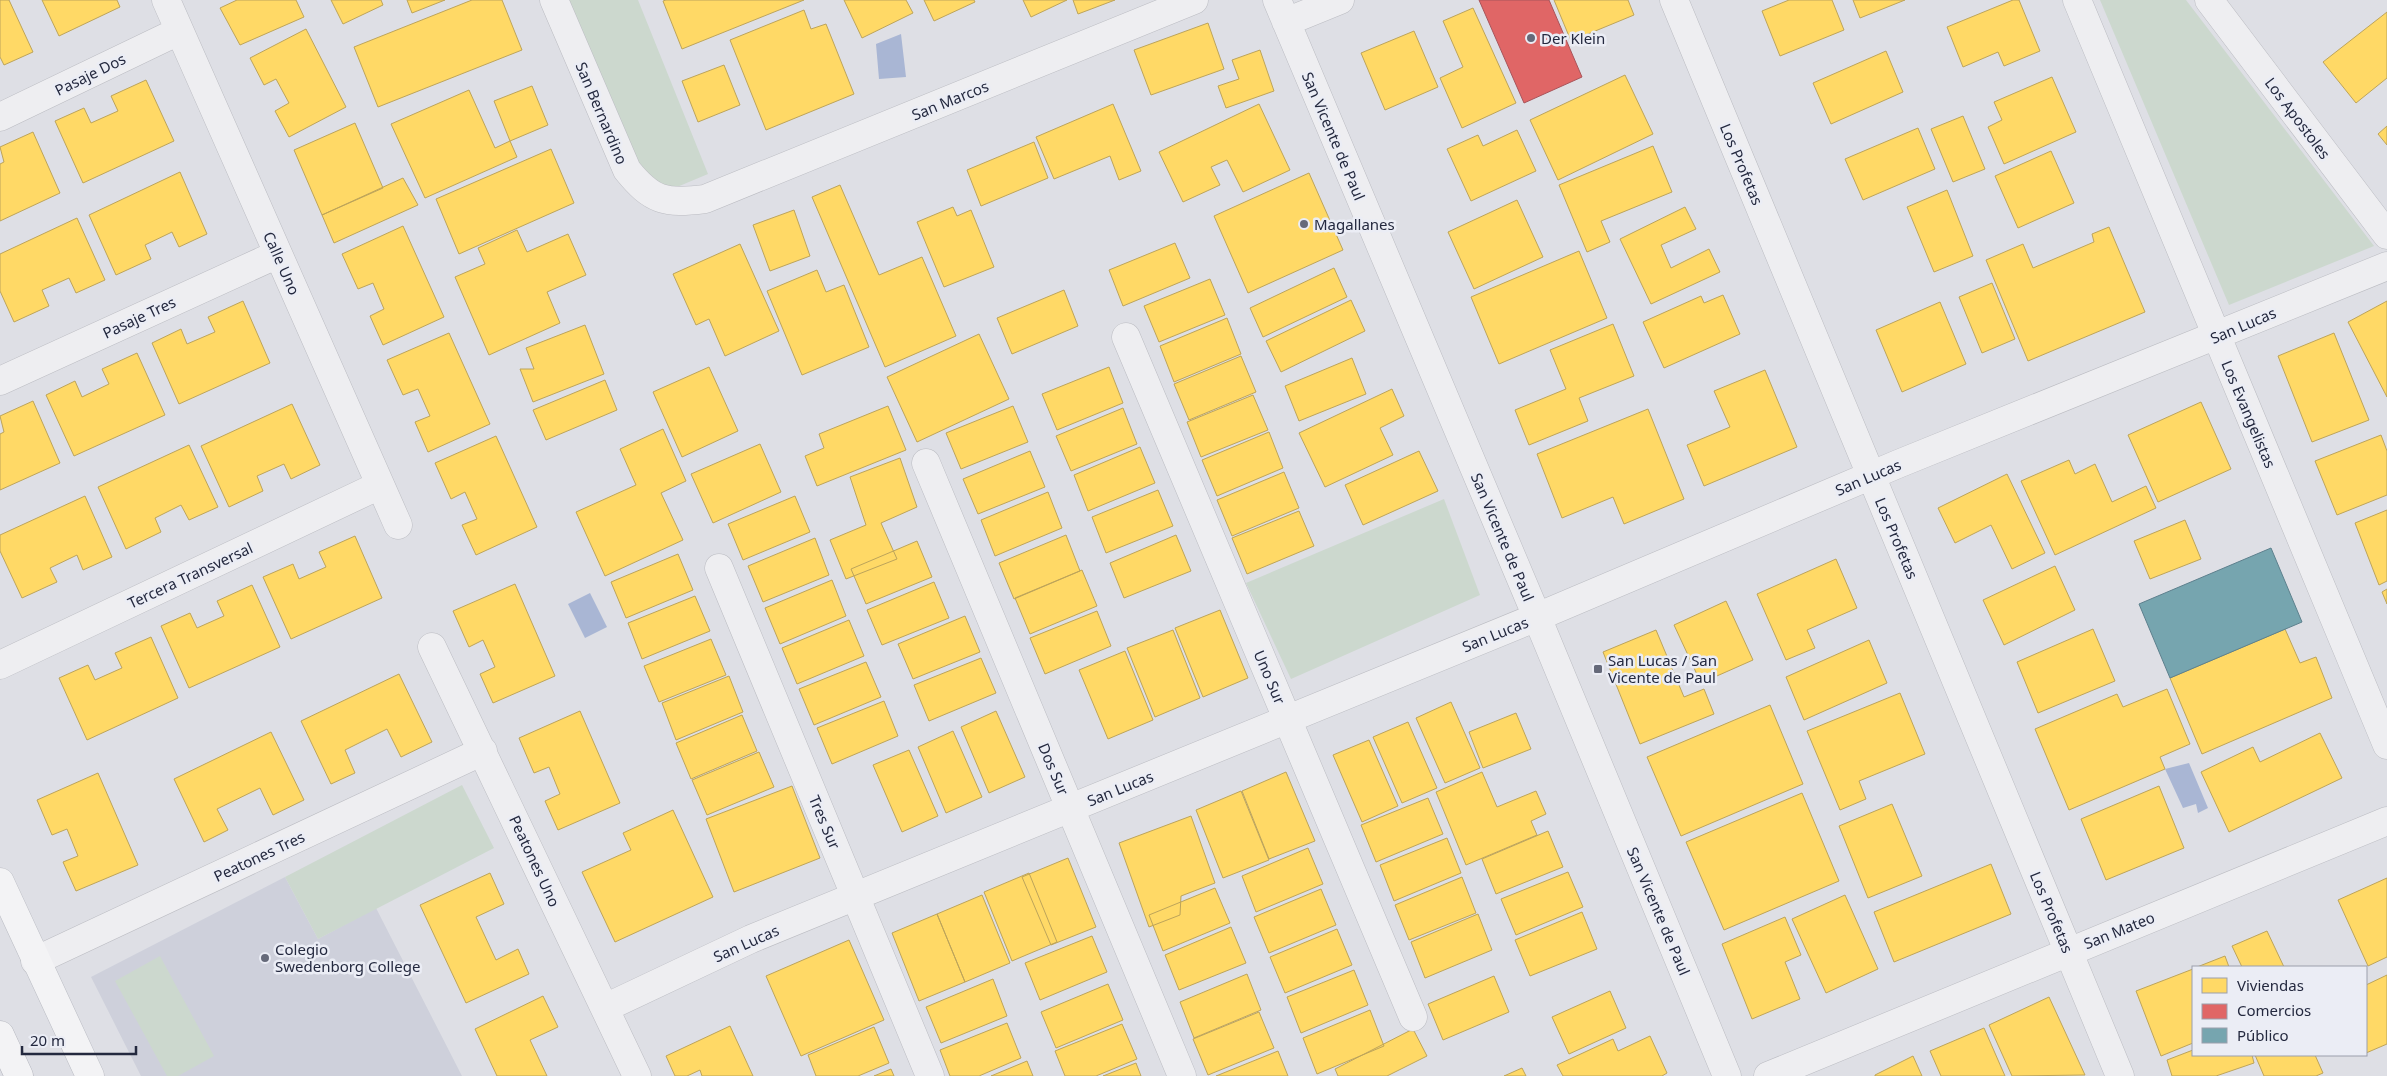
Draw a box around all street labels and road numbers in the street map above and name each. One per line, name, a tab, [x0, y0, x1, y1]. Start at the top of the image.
street label: Pasaje Dos	[51, 48, 129, 100]
street label: San Bernardino	[571, 59, 633, 167]
street label: San Vicente de Paul	[1298, 69, 1370, 203]
street label: Los Apostoles	[2261, 73, 2335, 163]
street label: San Marcos	[909, 76, 991, 124]
street label: Los Profetas	[1716, 120, 1768, 208]
street label: Calle Uno	[259, 228, 305, 298]
street label: Pasaje Tres	[99, 291, 179, 343]
street label: San Lucas	[2207, 302, 2279, 348]
street label: Los Evangelistas	[2217, 357, 2281, 471]
street label: San Lucas	[1832, 454, 1904, 500]
street label: San Vicente de Paul	[1467, 470, 1539, 604]
street label: Los Profetas	[1871, 494, 1923, 582]
street label: Tercera Transversal	[124, 537, 256, 613]
street label: San Lucas	[1459, 612, 1531, 656]
street label: Uno Sur	[1250, 647, 1290, 707]
street label: Dos Sur	[1034, 740, 1074, 798]
street label: San Lucas	[1084, 766, 1156, 810]
street label: Tres Sur	[805, 792, 845, 852]
street label: Peatones Uno	[505, 812, 565, 910]
street label: Peatones Tres	[210, 826, 308, 886]
street label: San Vicente de Paul	[1623, 844, 1695, 978]
street label: Los Profetas	[2026, 868, 2078, 956]
street label: San Mateo	[2081, 907, 2157, 953]
street label: San Lucas	[710, 920, 782, 966]

